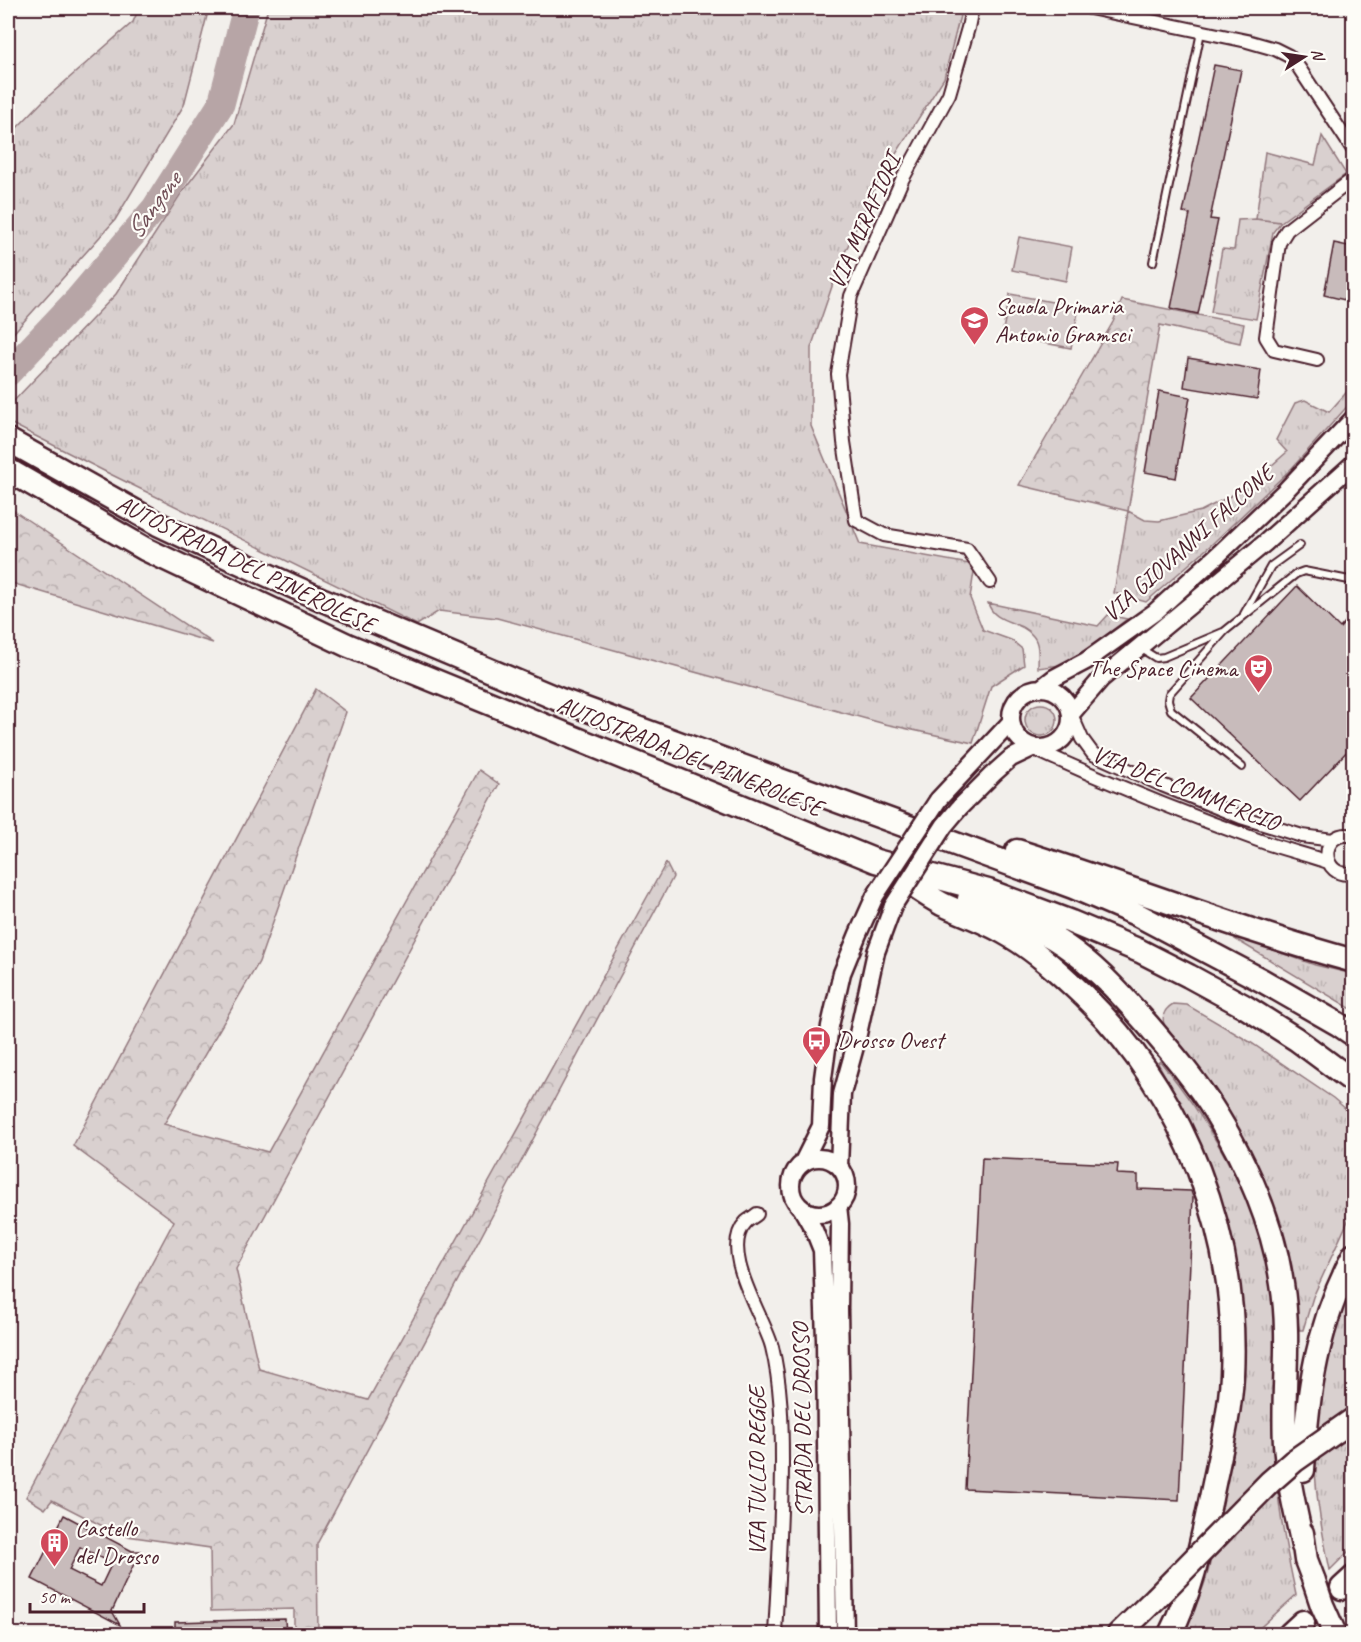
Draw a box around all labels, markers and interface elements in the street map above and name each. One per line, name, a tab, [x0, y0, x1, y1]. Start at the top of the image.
north arrow	[1274, 27, 1334, 87]
text: N	[1307, 47, 1329, 64]
street label: VIA MIRAFIORI	[821, 144, 909, 293]
water label: Sangone	[118, 163, 191, 245]
place label: Scuola Primaria Antonio Gramsci	[995, 291, 1133, 349]
school or university icon: Scuola Primaria Antonio Gramsci	[958, 304, 990, 346]
street label: VIA GIOVANNI FALCONE	[1096, 456, 1282, 628]
street label: AUTOSTRADA DEL PINEROLESE	[112, 488, 383, 641]
theatre icon: The Space Cinema	[1242, 652, 1274, 694]
place label: The Space Cinema	[1089, 653, 1239, 683]
street label: AUTOSTRADA DEL PINEROLESE	[553, 689, 830, 824]
street label: VIA DEL COMMERCIO	[1088, 739, 1287, 839]
bus stop icon: Drosso Ovest	[800, 1024, 832, 1066]
place label: Drosso Ovest	[837, 1025, 946, 1055]
street label: STRADA DEL DROSSO	[785, 1321, 819, 1517]
street label: VIA TULLIO REGGE	[742, 1383, 772, 1555]
place label: Castello del Drosso	[75, 1513, 159, 1571]
building icon: Castello del Drosso	[38, 1526, 70, 1568]
scale bar	[30, 1576, 144, 1614]
text: 50 m	[39, 1586, 72, 1608]

